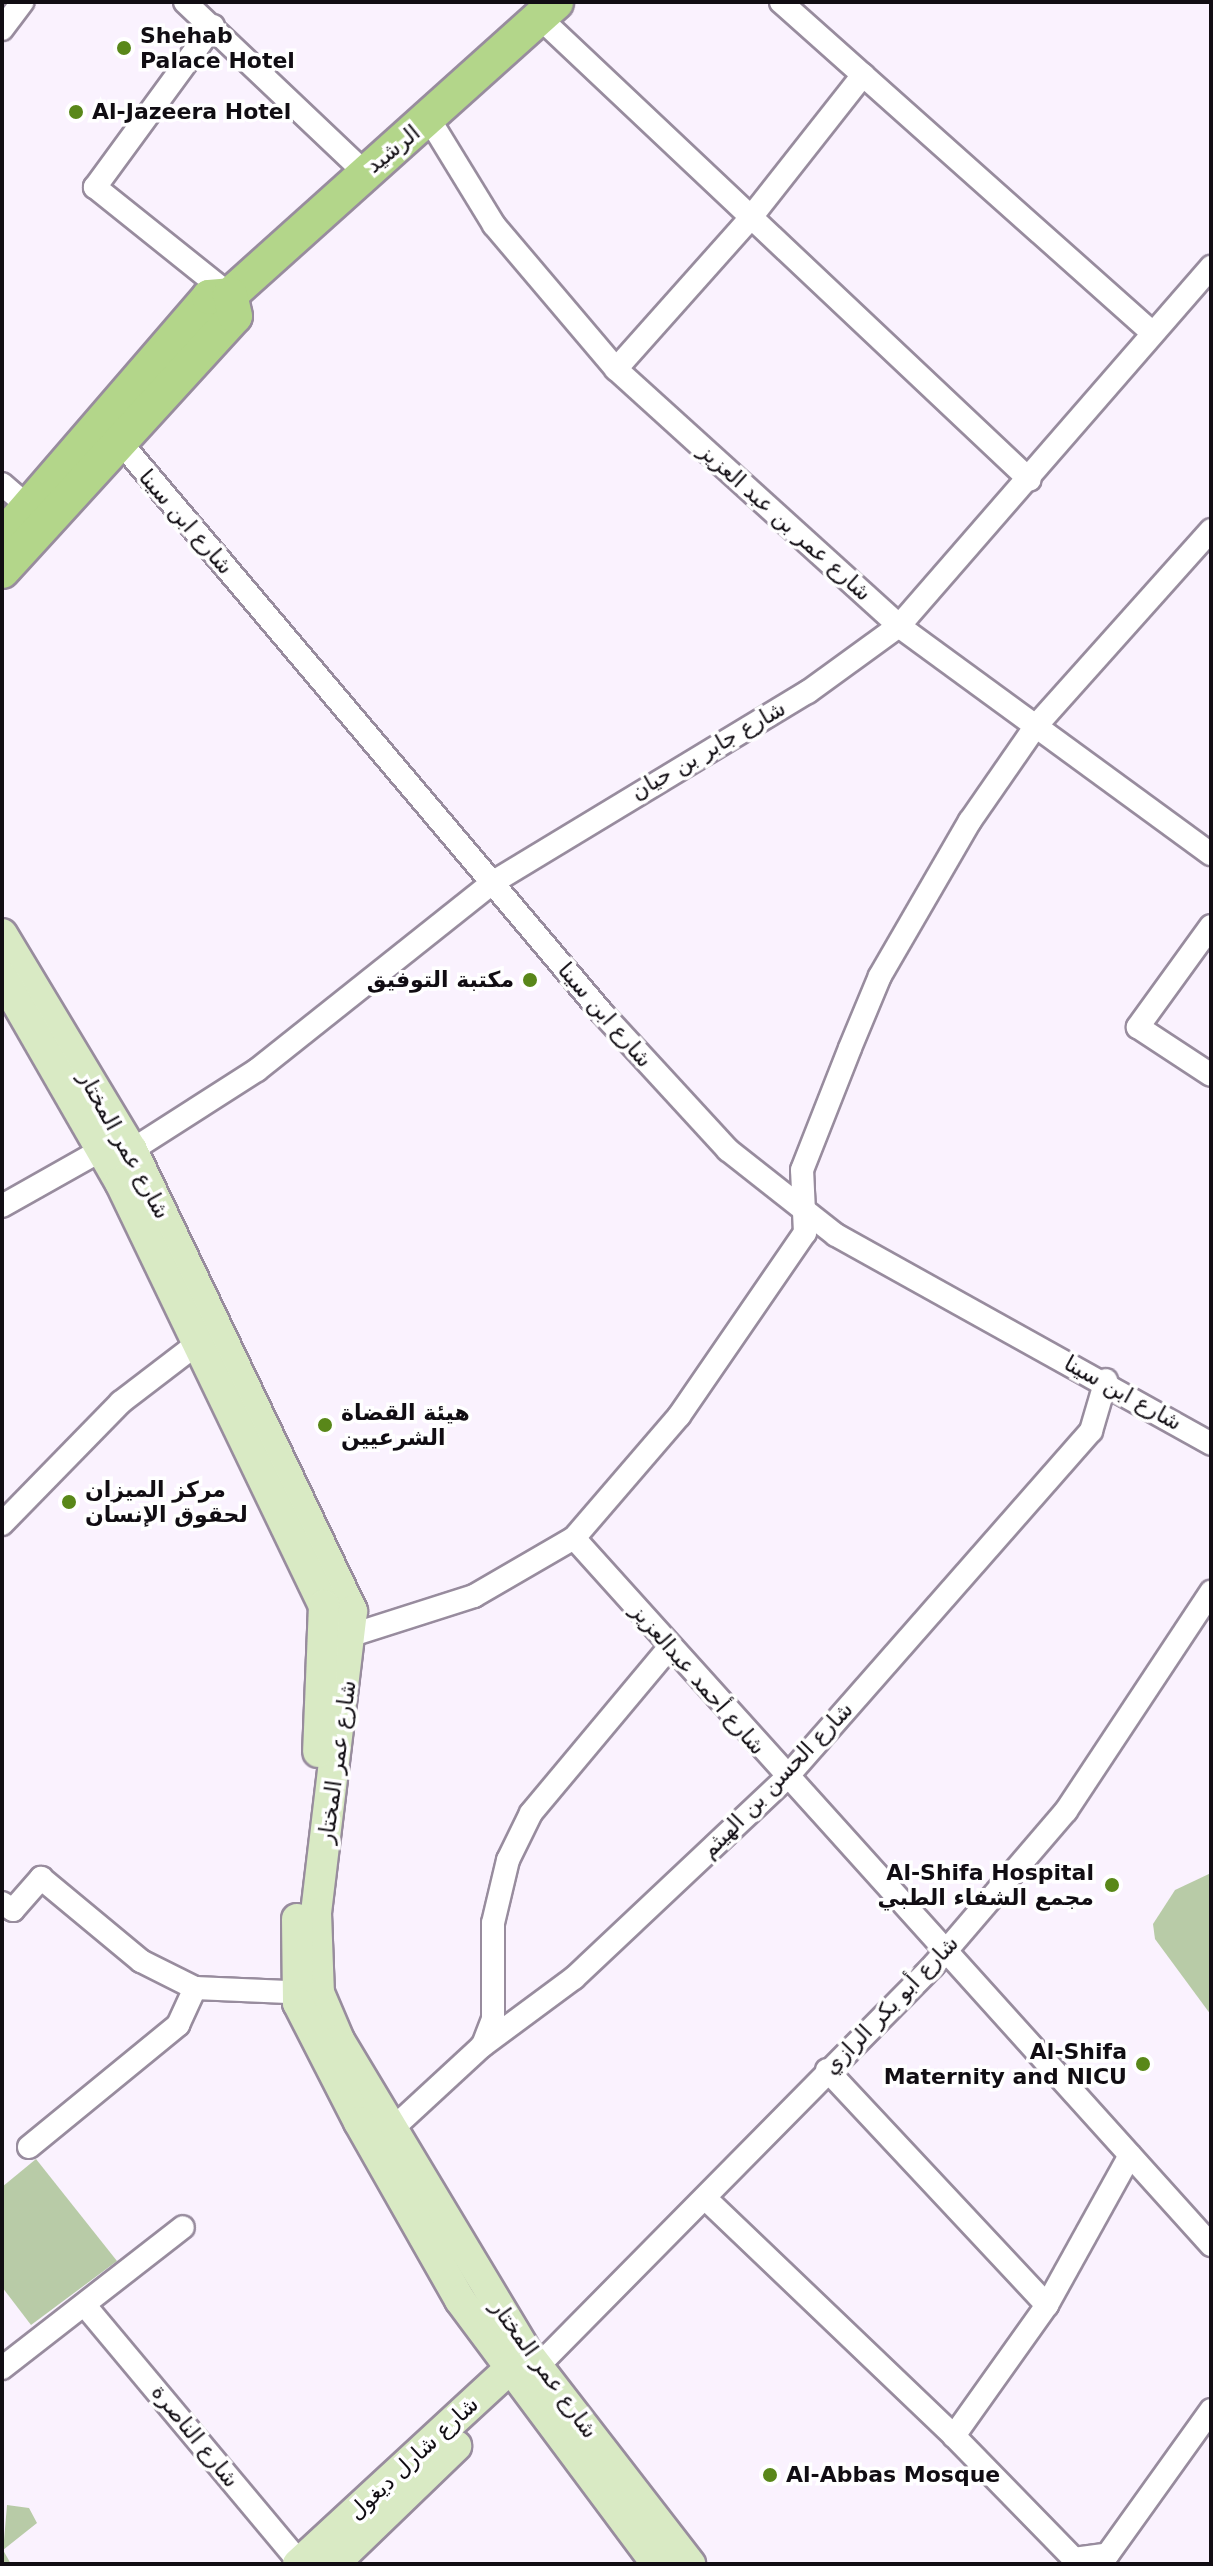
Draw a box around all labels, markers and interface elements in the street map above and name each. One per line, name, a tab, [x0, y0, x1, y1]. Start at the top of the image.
place label: Shehab Palace Hotel	[140, 22, 295, 74]
marker: Shehab Palace Hotel	[115, 39, 133, 57]
place label: Al-Jazeera Hotel	[92, 99, 291, 125]
marker: Al-Jazeera Hotel	[67, 103, 85, 121]
street label: الرشيد	[361, 119, 425, 179]
street label: شارع عمر بن عبد العزيز	[693, 438, 877, 606]
street label: شارع ابن سينا	[133, 464, 239, 580]
street label: شارع جابر بن حيان	[626, 695, 790, 805]
street label: شارع ابن سينا	[552, 957, 658, 1073]
place label: مكتبة التوفيق	[367, 967, 514, 993]
marker: مكتبة التوفيق	[521, 971, 539, 989]
street label: شارع عمر المختار	[73, 1067, 175, 1223]
street label: شارع ابن سينا	[1060, 1350, 1186, 1436]
place label: هيئة القضاة الشرعيين	[341, 1399, 470, 1450]
marker: هيئة القضاة الشرعيين	[316, 1416, 334, 1434]
place label: مركز الميزان لحقوق الإنسان	[85, 1476, 248, 1528]
marker: مركز الميزان لحقوق الإنسان	[60, 1493, 78, 1511]
street label: شارع أحمد عبدالعزيز	[625, 1598, 771, 1760]
street label: شارع عمر المختار	[312, 1679, 362, 1845]
street label: شارع الحسن بن الهيثم	[696, 1696, 858, 1864]
place label: Al-Shifa Hospital مجمع الشفاء الطبي	[877, 1859, 1094, 1910]
marker: Al-Shifa Hospital مجمع الشفاء الطبي	[1101, 1874, 1123, 1896]
street label: شارع أبو بكر الرازي	[818, 1930, 964, 2080]
place label: Al-Shifa Maternity and NICU	[884, 2038, 1127, 2090]
marker: Al-Shifa Maternity and NICU	[1134, 2055, 1152, 2073]
street label: شارع عمر المختار	[485, 2295, 603, 2443]
street label: شارع الناصرة	[146, 2379, 244, 2493]
street label: شارع شارل ديغول	[342, 2391, 484, 2525]
place label: Al-Abbas Mosque	[786, 2462, 1000, 2488]
marker: Al-Abbas Mosque	[761, 2466, 779, 2484]

